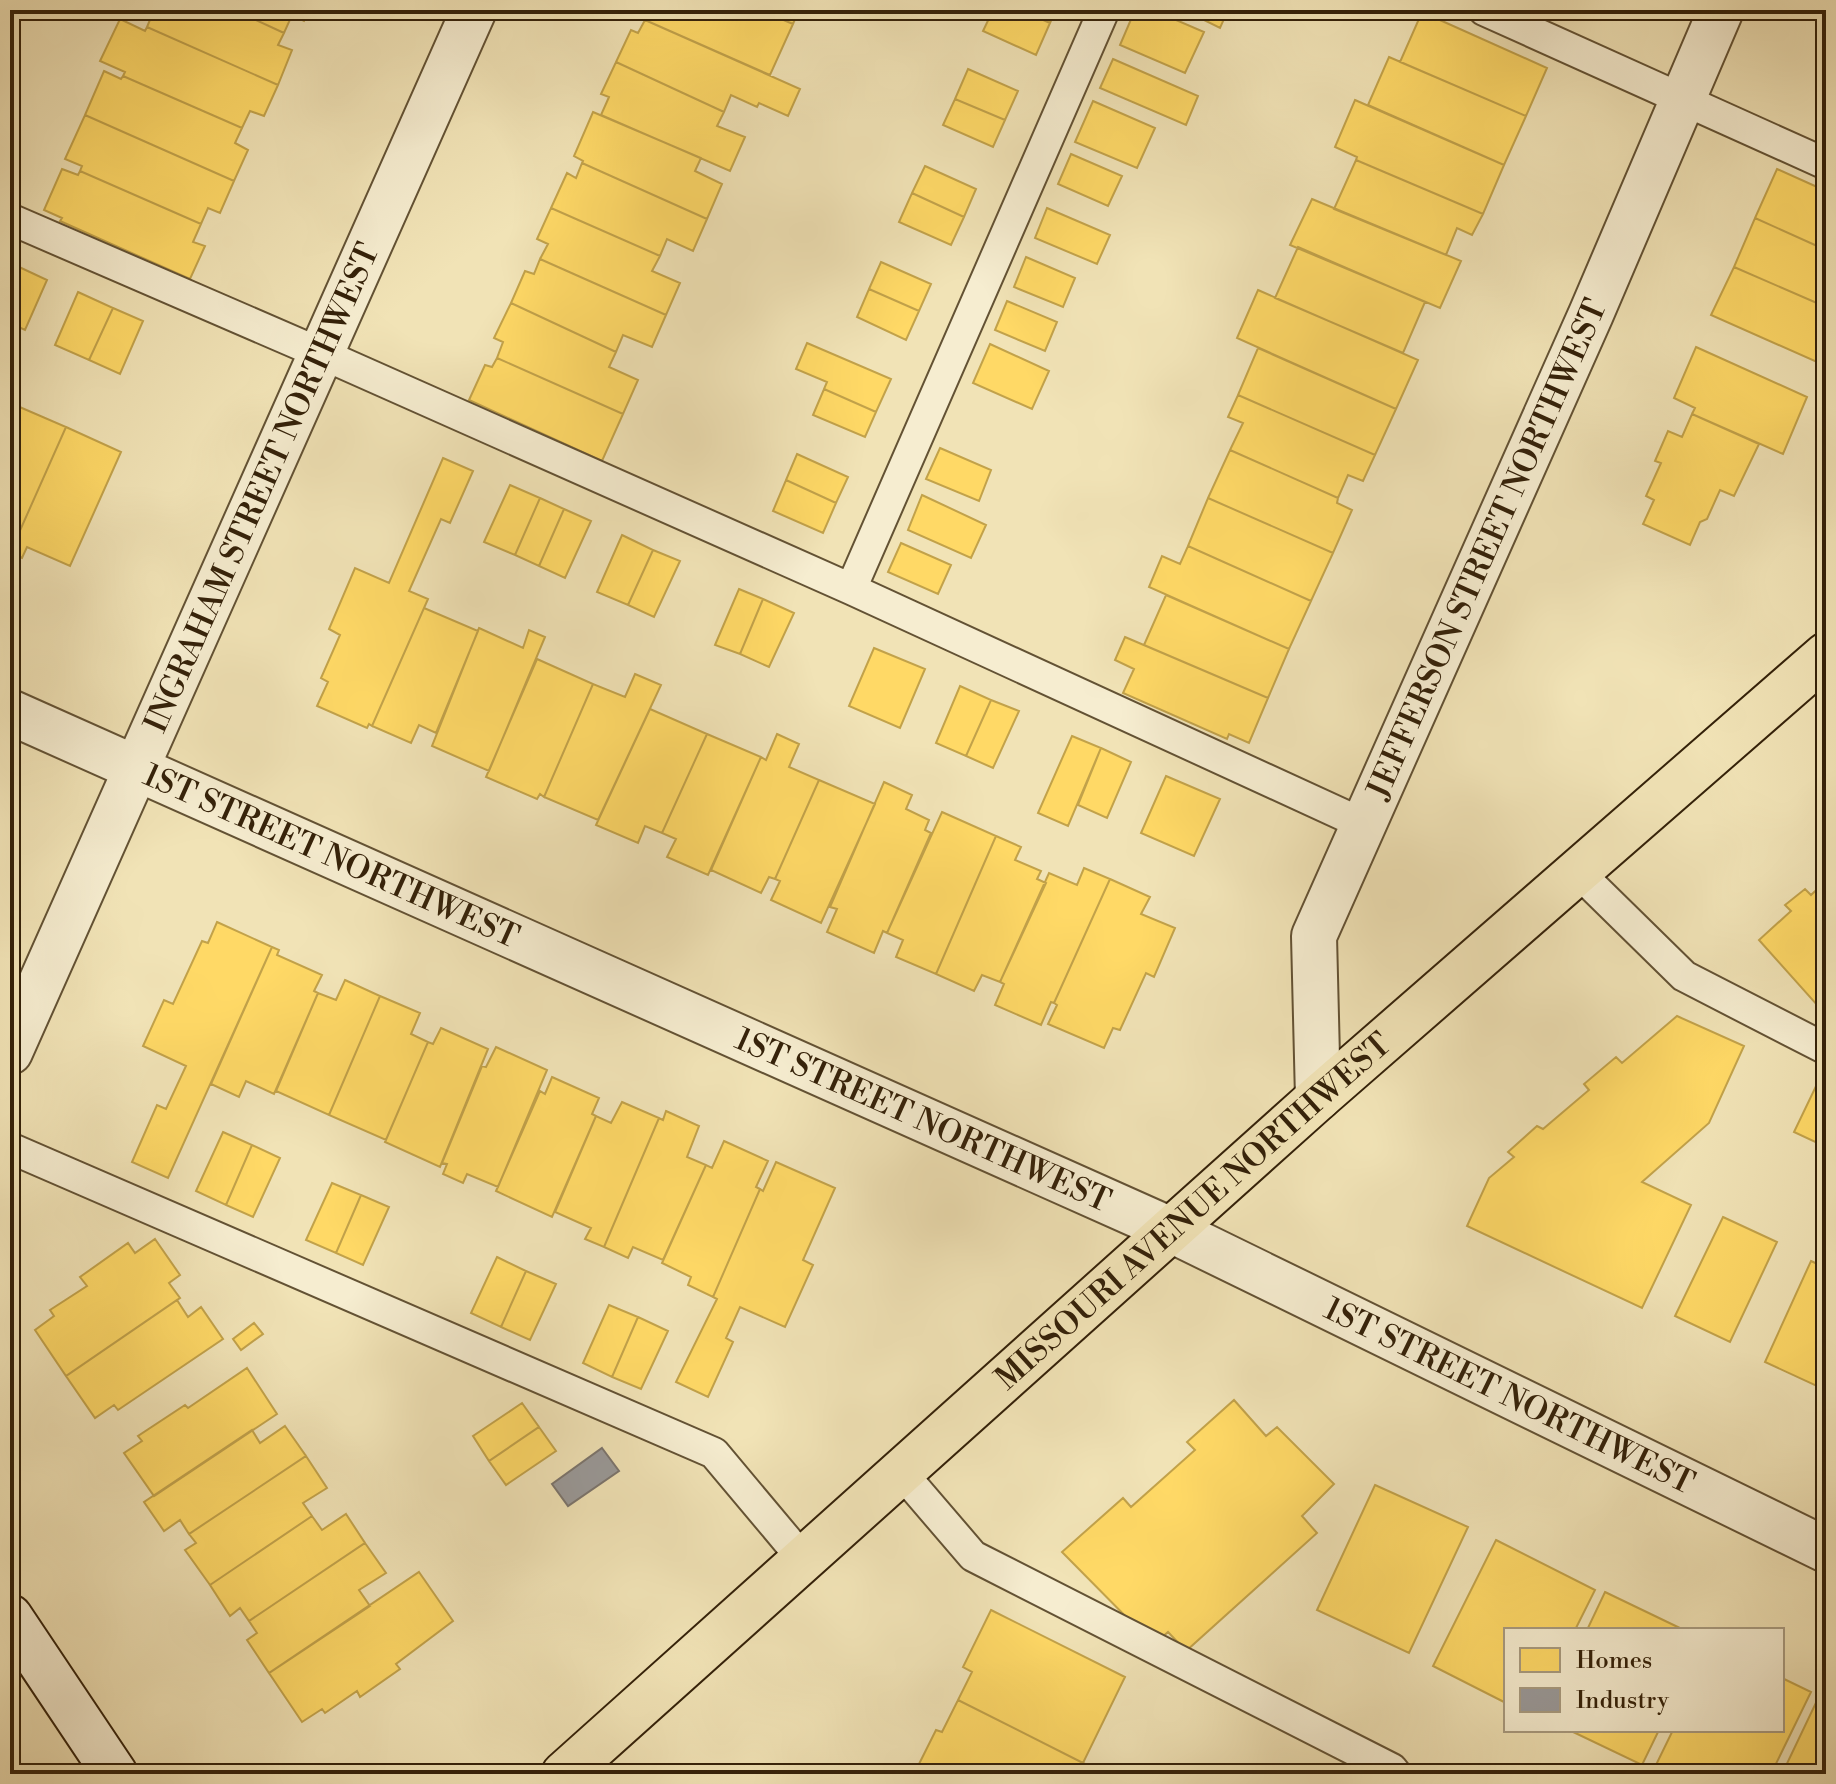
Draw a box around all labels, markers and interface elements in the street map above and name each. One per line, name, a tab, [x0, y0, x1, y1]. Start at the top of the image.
street label: INGRAHAM STREET NORTHWEST	[136, 237, 389, 739]
street label: JEFFERSON STREET NORTHWEST	[1358, 293, 1616, 806]
street label: 1ST STREET NORTHWEST	[137, 755, 525, 958]
street label: 1ST STREET NORTHWEST	[729, 1019, 1117, 1222]
street label: MISSOURI AVENUE NORTHWEST	[987, 1025, 1400, 1399]
street label: 1ST STREET NORTHWEST	[1317, 1289, 1701, 1504]
legend	[1504, 1628, 1784, 1732]
text: Homes	[1576, 1646, 1652, 1676]
text: Industry	[1576, 1686, 1669, 1716]

